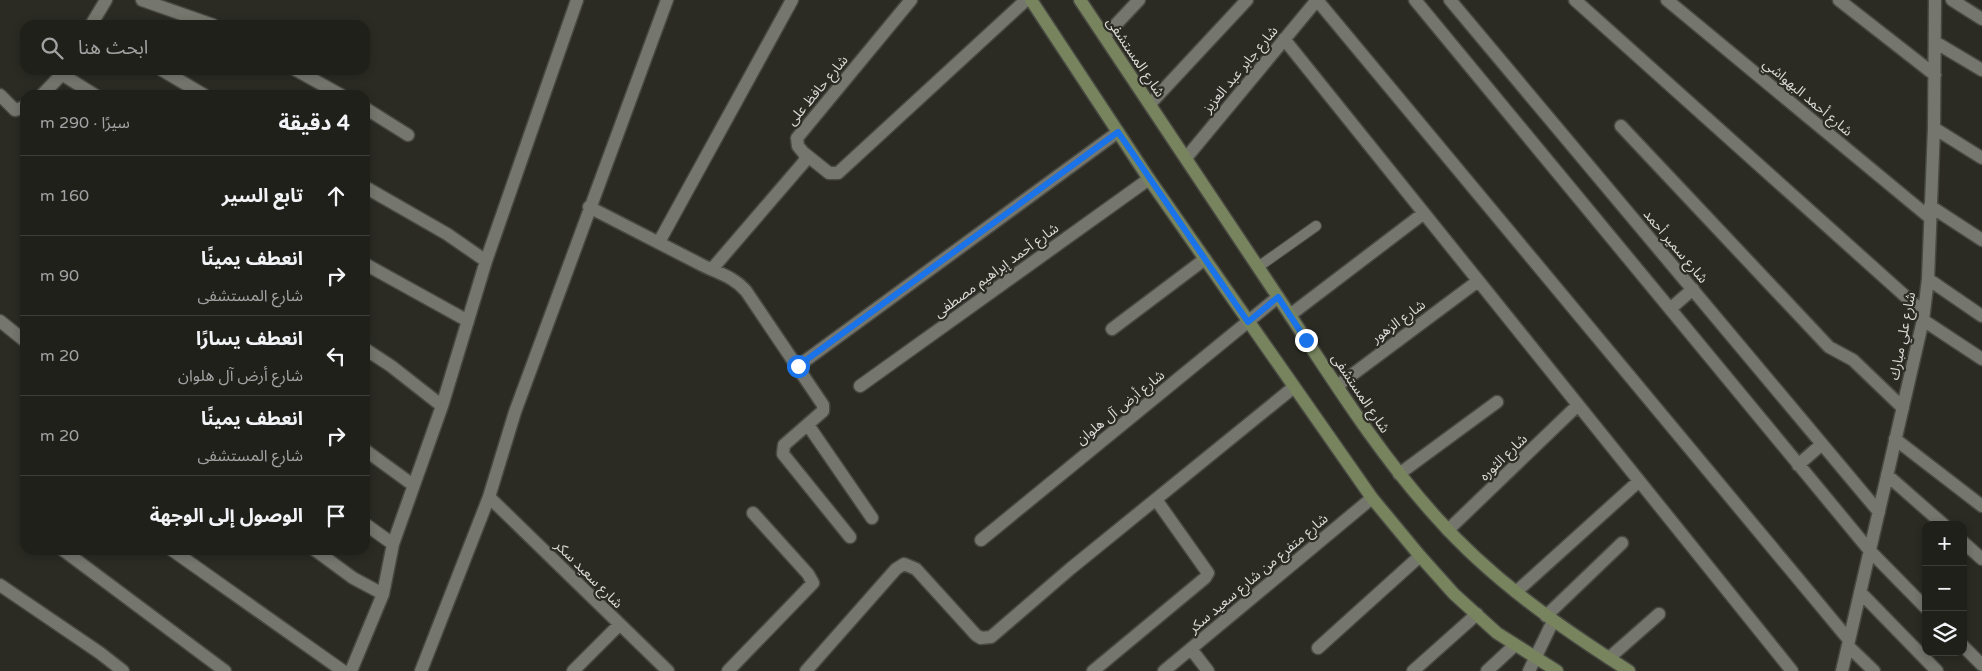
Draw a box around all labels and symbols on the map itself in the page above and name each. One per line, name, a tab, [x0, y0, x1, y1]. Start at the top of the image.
street label: شارع المستشفى	[1101, 14, 1168, 101]
street label: شارع جابر عبد العزيز	[1198, 22, 1283, 118]
street label: شارع حافظ على	[783, 52, 853, 130]
street label: شارع أحمد البهواشي	[1758, 54, 1856, 142]
street label: شارع سمير أحمد	[1638, 205, 1712, 288]
street label: شارع أحمد إبراهيم مصطفى	[930, 219, 1063, 323]
street label: شارع علي مبارك	[1886, 291, 1922, 382]
street label: شارع الزهور	[1367, 296, 1430, 349]
route end	[1295, 329, 1318, 352]
street label: شارع المستشفى	[1326, 350, 1393, 437]
route start	[787, 355, 810, 378]
street label: شارع أرض آل هلوان	[1072, 366, 1169, 450]
street label: شارع الثوره	[1476, 430, 1532, 486]
street label: شارع متفرع من شارع سعيد سكر	[1184, 510, 1333, 639]
street label: شارع سعيد سكر	[549, 536, 626, 613]

